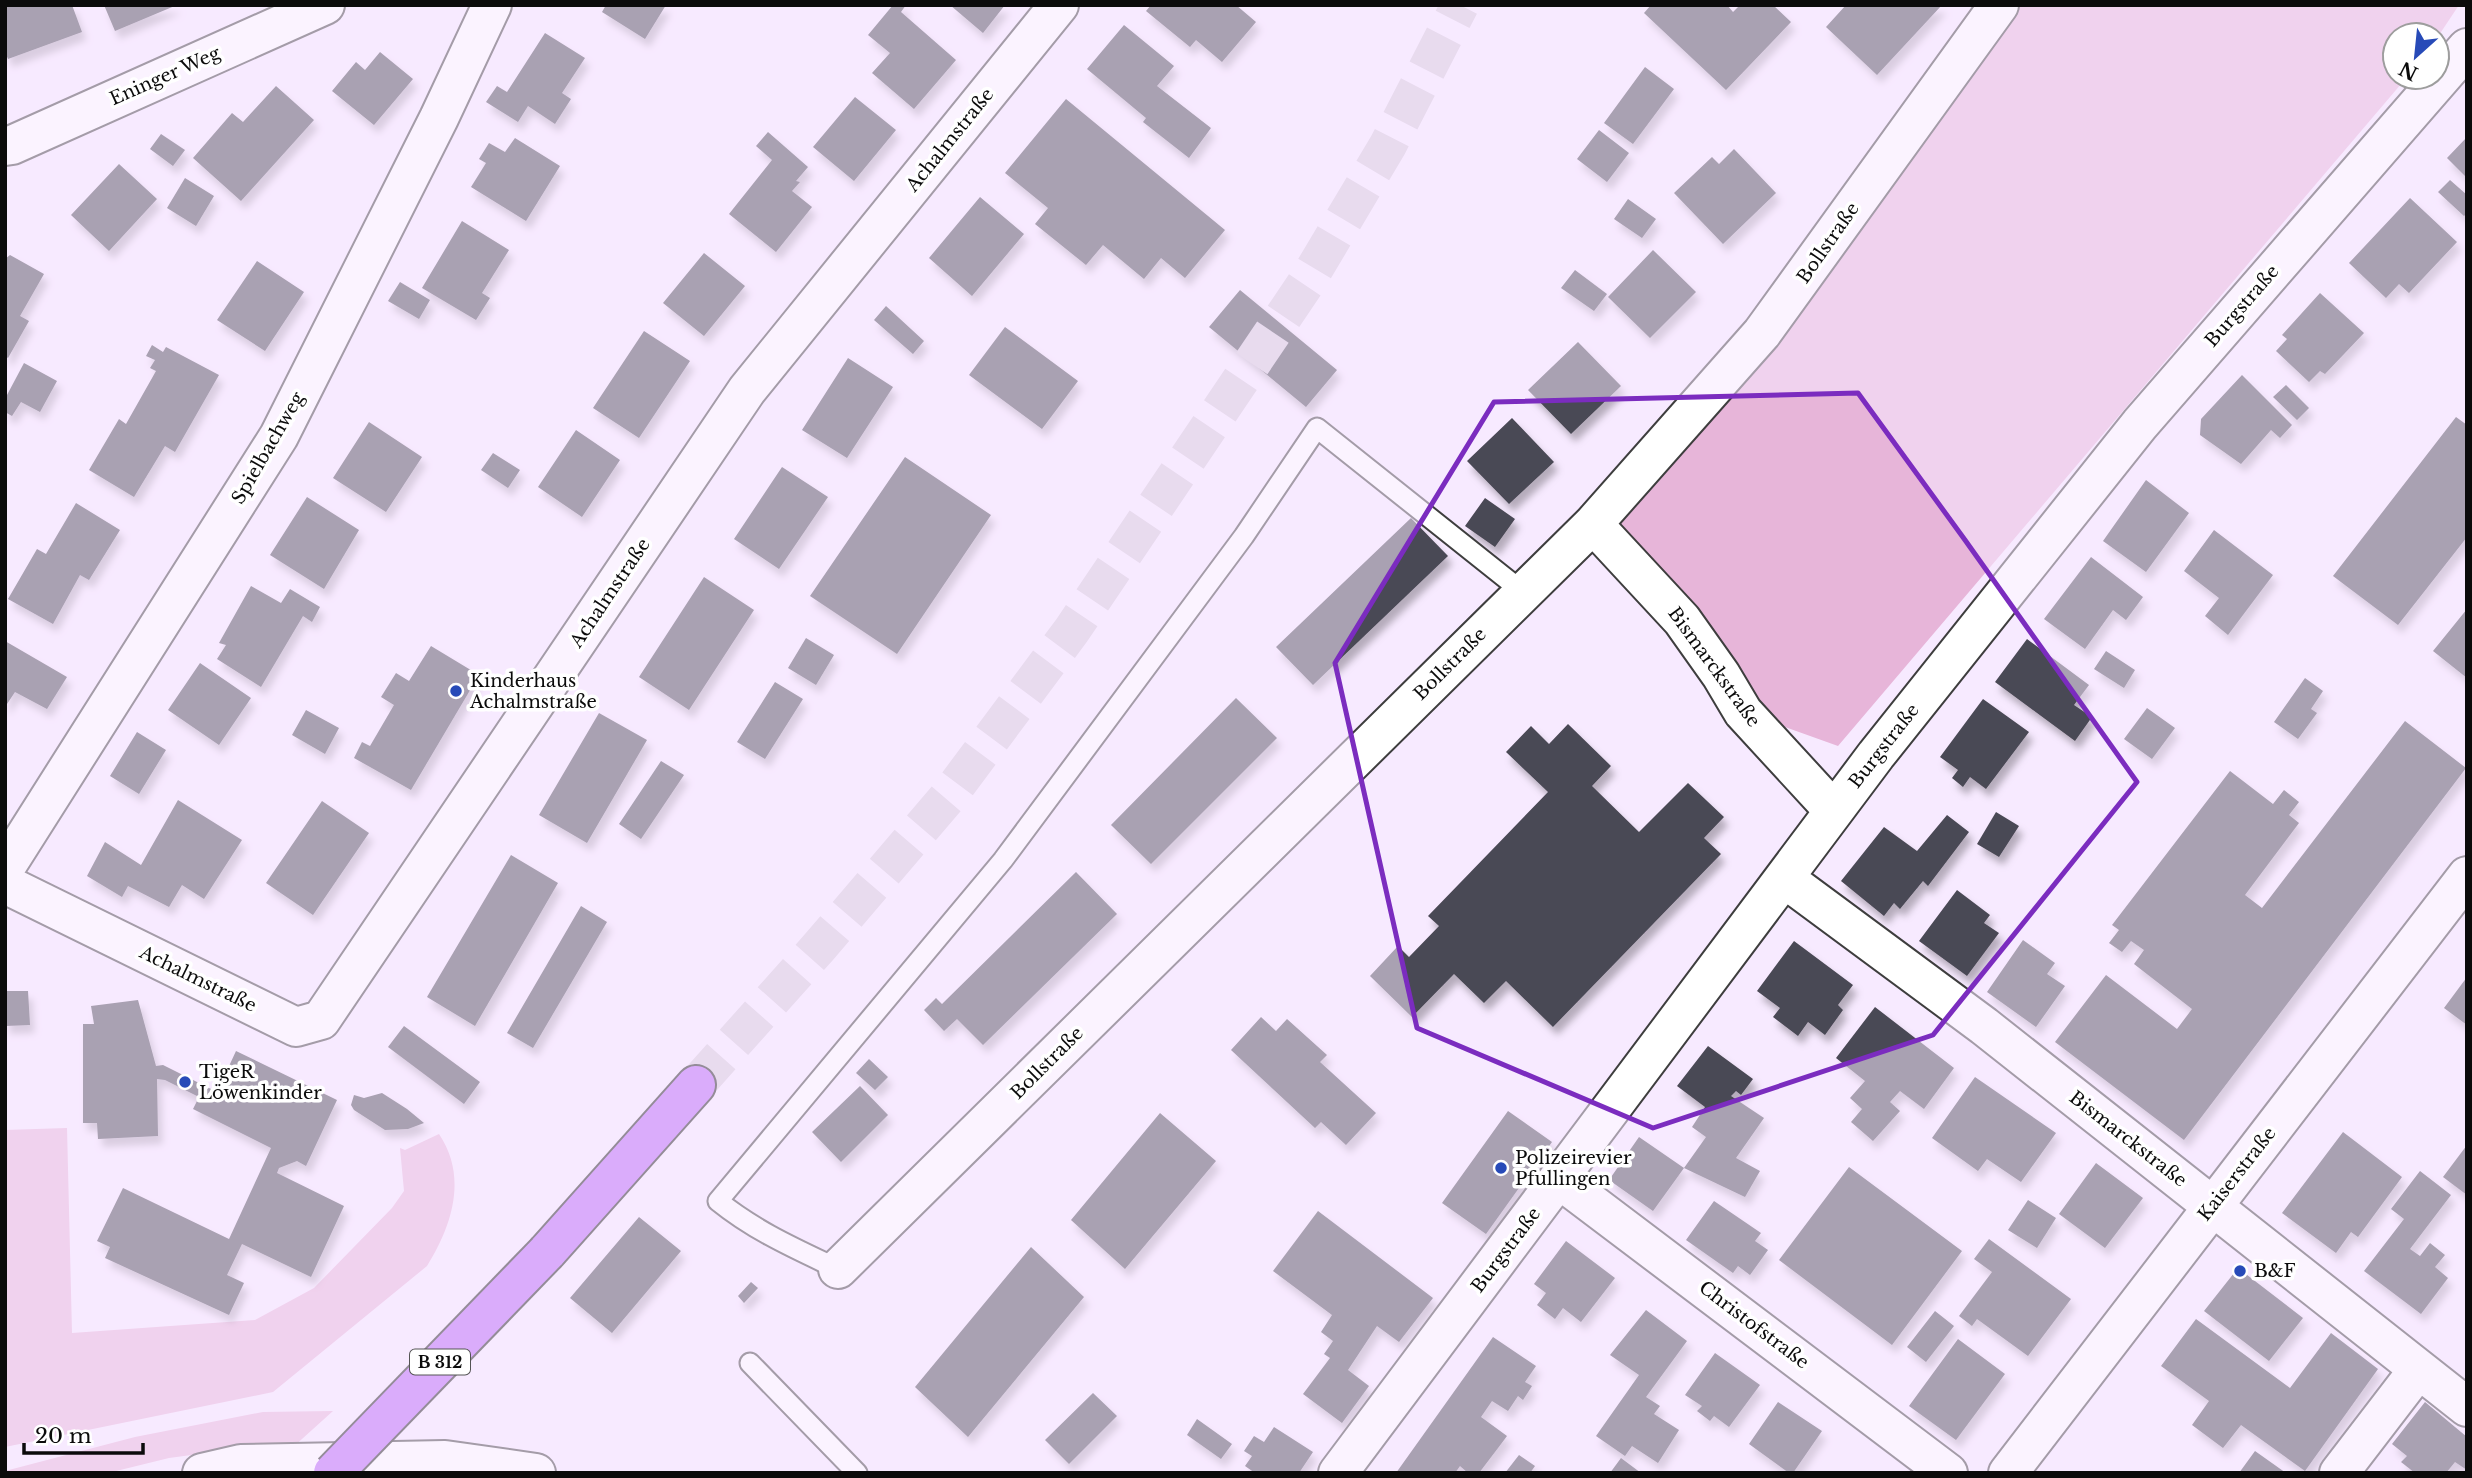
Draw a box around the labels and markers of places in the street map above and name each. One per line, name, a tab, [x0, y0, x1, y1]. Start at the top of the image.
place label: Kinderhaus Achalmstraße	[469, 670, 597, 713]
marker: Kinderhaus Achalmstraße	[448, 683, 464, 699]
place label: TigeR Löwenkinder	[199, 1061, 322, 1104]
marker: TigeR Löwenkinder	[177, 1074, 193, 1090]
place label: Polizeirevier Pfullingen	[1515, 1147, 1632, 1190]
marker: Polizeirevier Pfullingen	[1493, 1160, 1509, 1176]
place label: B&F	[2254, 1260, 2296, 1282]
marker: B&F	[2232, 1263, 2248, 1279]

